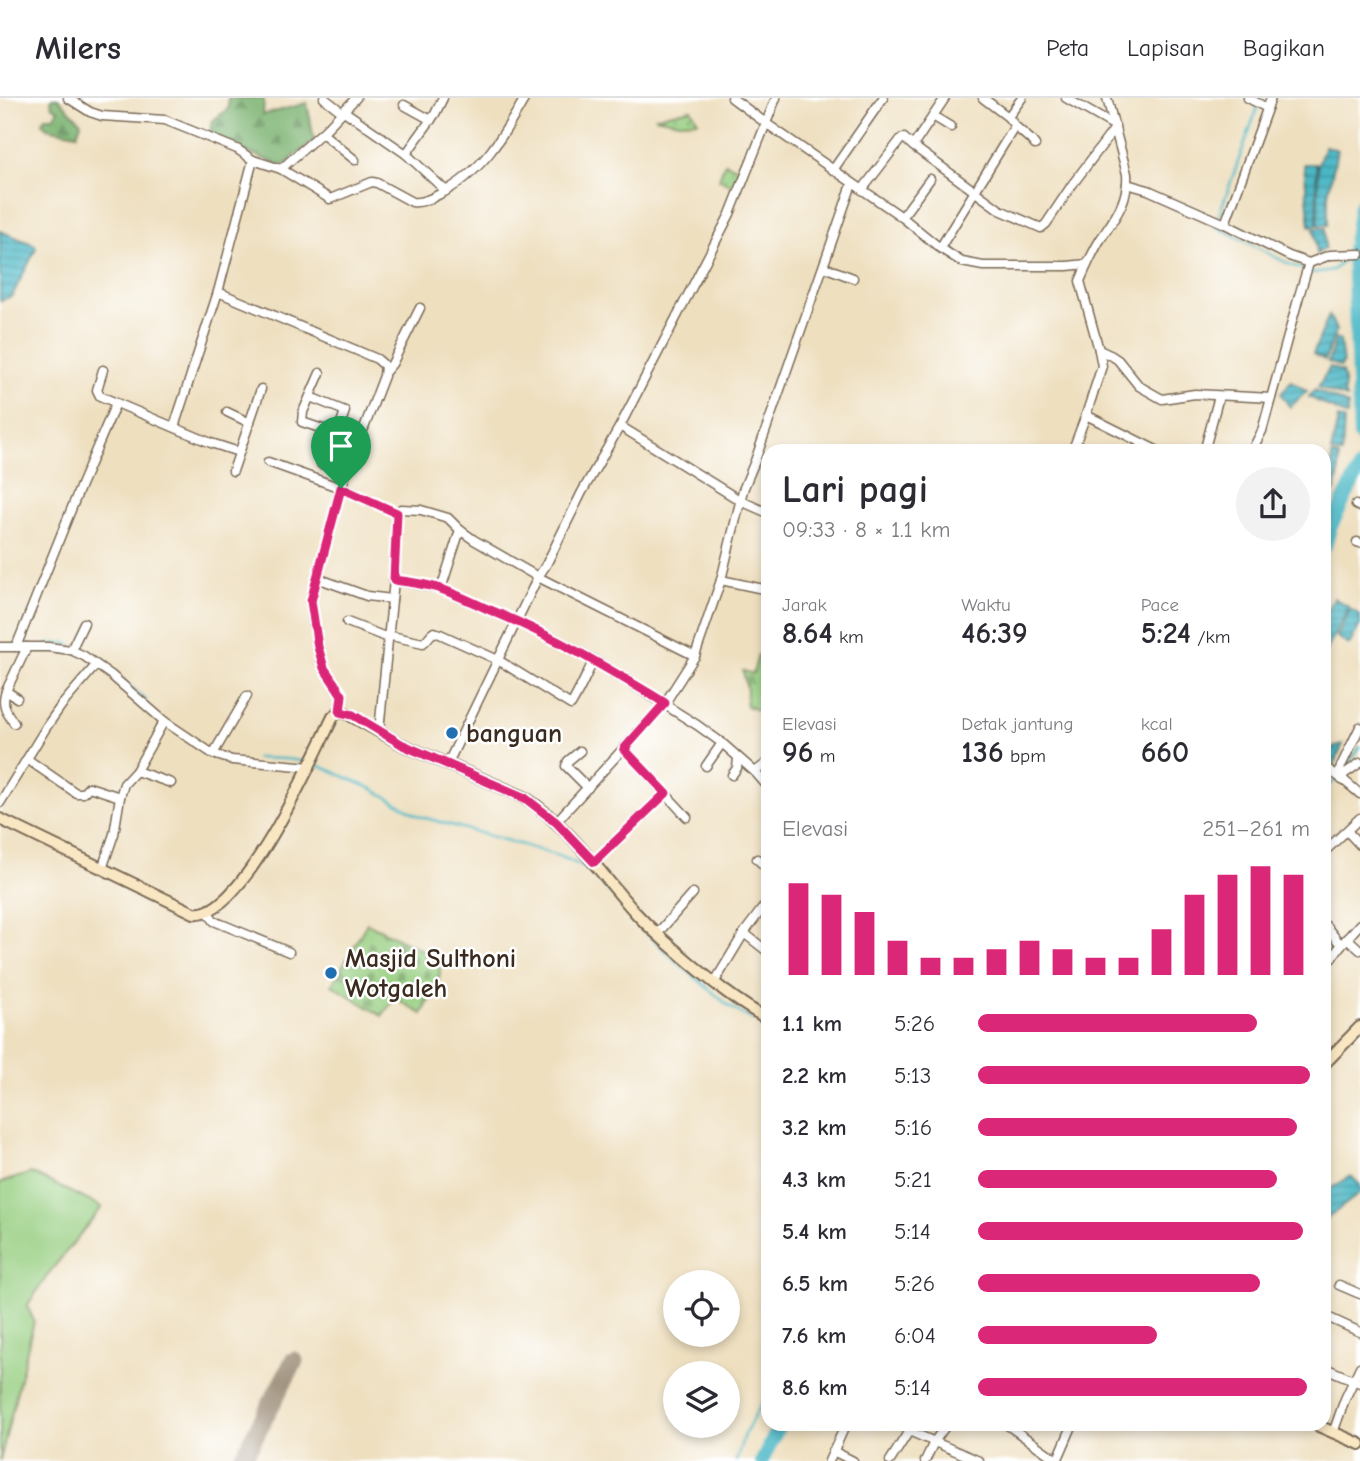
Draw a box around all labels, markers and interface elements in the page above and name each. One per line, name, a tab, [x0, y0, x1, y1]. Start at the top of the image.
text: Milers	[35, 29, 121, 67]
text: Peta	[1046, 34, 1089, 62]
text: Lapisan	[1127, 34, 1205, 62]
text: Bagikan	[1243, 34, 1325, 62]
pin	[311, 416, 371, 488]
icon: arrive	[322, 427, 360, 465]
button: share	[1236, 467, 1310, 541]
text: Lari pagi	[782, 468, 928, 512]
text: 09:33 · 8 × 1.1 km	[782, 516, 951, 543]
text: Jarak	[782, 594, 827, 616]
text: Waktu	[961, 594, 1011, 616]
text: Pace	[1141, 594, 1179, 616]
text: 8.64	[782, 616, 833, 651]
text: 46:39	[961, 616, 1028, 651]
text: 5:24	[1141, 616, 1191, 651]
text: km	[833, 626, 864, 648]
text: /km	[1191, 626, 1230, 648]
text: Elevasi	[782, 713, 837, 735]
text: Detak jantung	[961, 713, 1074, 735]
text: kcal	[1141, 713, 1173, 735]
place label: banguan	[466, 719, 562, 749]
marker: banguan	[444, 725, 460, 741]
text: 96	[782, 735, 813, 770]
text: 136	[961, 735, 1004, 770]
text: 660	[1141, 735, 1189, 770]
text: m	[813, 745, 835, 767]
text: bpm	[1004, 745, 1046, 767]
text: Elevasi	[782, 815, 848, 842]
text: 251–261 m	[1202, 815, 1310, 842]
place label: Masjid Sulthoni Wotgaleh	[345, 944, 516, 1004]
marker: Masjid Sulthoni Wotgaleh	[323, 965, 339, 981]
text: 1.1 km	[782, 1010, 842, 1037]
text: 5:26	[894, 1010, 935, 1037]
text: 2.2 km	[782, 1062, 847, 1089]
text: 5:13	[894, 1062, 931, 1089]
text: 3.2 km	[782, 1114, 847, 1141]
text: 5:16	[894, 1114, 932, 1141]
text: 4.3 km	[782, 1166, 846, 1193]
text: 5:21	[894, 1166, 932, 1193]
text: 5.4 km	[782, 1218, 847, 1245]
text: 5:14	[894, 1218, 931, 1245]
map controls	[663, 1270, 740, 1438]
button: locate	[663, 1270, 740, 1347]
text: 6.5 km	[782, 1270, 848, 1297]
text: 5:26	[894, 1270, 935, 1297]
text: 7.6 km	[782, 1322, 846, 1349]
text: 6:04	[894, 1322, 936, 1349]
button: layers	[663, 1361, 740, 1438]
text: 8.6 km	[782, 1374, 848, 1401]
text: 5:14	[894, 1374, 931, 1401]

